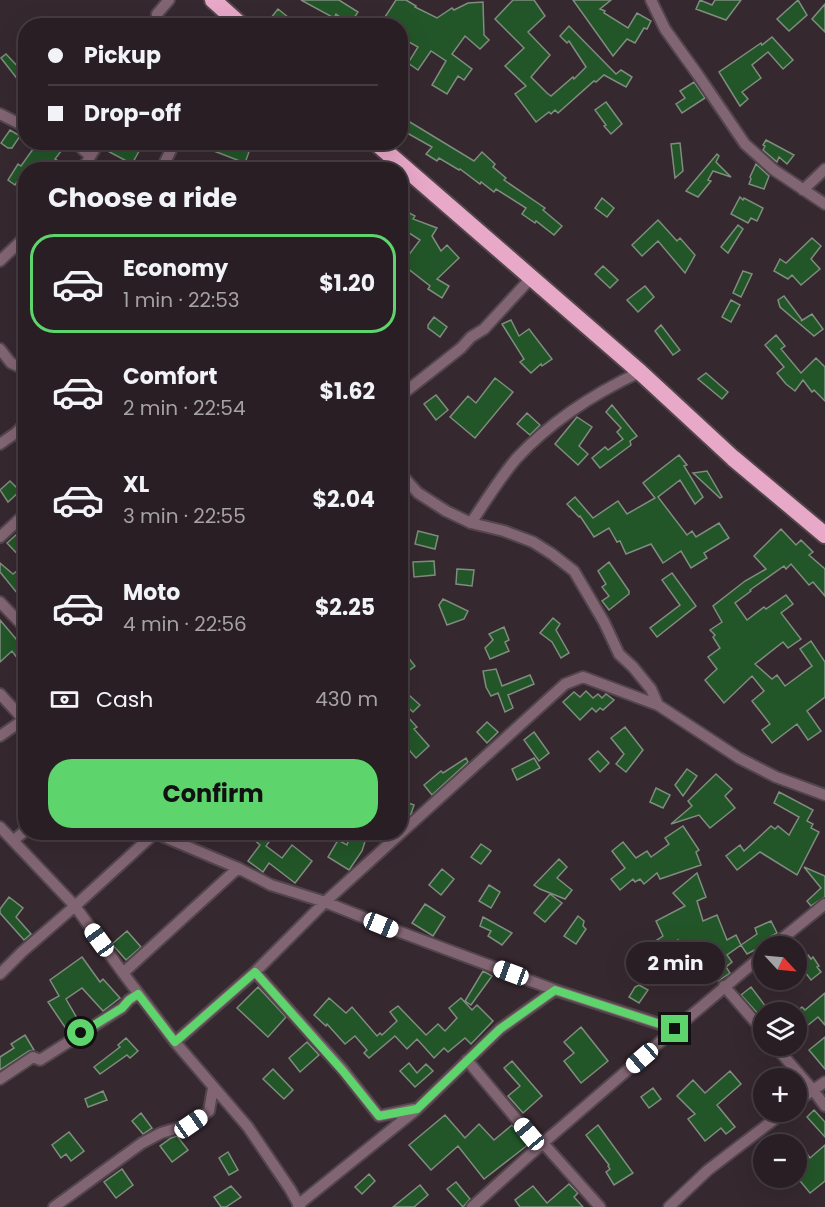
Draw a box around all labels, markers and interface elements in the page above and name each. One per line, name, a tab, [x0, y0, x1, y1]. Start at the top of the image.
text: Pickup	[84, 40, 161, 71]
text: Drop-off	[84, 98, 181, 129]
text: Choose a ride	[48, 179, 237, 216]
text: Economy	[123, 253, 228, 284]
icon: car	[51, 257, 105, 311]
text: $1.20	[319, 268, 375, 299]
text: 1 min · 22:53	[123, 286, 240, 314]
text: Comfort	[123, 361, 217, 392]
icon: car	[51, 365, 105, 419]
text: $1.62	[319, 376, 375, 407]
text: 2 min · 22:54	[123, 394, 245, 422]
text: XL	[123, 469, 149, 500]
icon: car	[51, 473, 105, 527]
text: $2.04	[313, 484, 375, 515]
text: 3 min · 22:55	[123, 502, 246, 530]
text: Moto	[123, 577, 180, 608]
icon: car	[51, 581, 105, 635]
text: $2.25	[315, 592, 375, 623]
text: 4 min · 22:56	[123, 610, 247, 638]
icon: cash	[48, 683, 81, 716]
text: Cash	[96, 684, 153, 715]
text: 430 m	[315, 685, 378, 713]
button: Confirm	[48, 759, 378, 828]
car	[361, 910, 401, 940]
car	[81, 920, 117, 960]
north arrow	[753, 936, 807, 990]
map controls	[753, 936, 807, 1188]
callout: 2 min	[626, 942, 724, 984]
text: 2 min	[647, 949, 704, 977]
car	[491, 958, 531, 988]
button: layers	[753, 1002, 807, 1056]
route end	[661, 1015, 688, 1042]
route start	[67, 1019, 94, 1046]
car	[623, 1039, 661, 1077]
button: +	[753, 1068, 807, 1122]
car	[171, 1106, 211, 1142]
car	[511, 1114, 547, 1154]
button: −	[753, 1134, 807, 1188]

